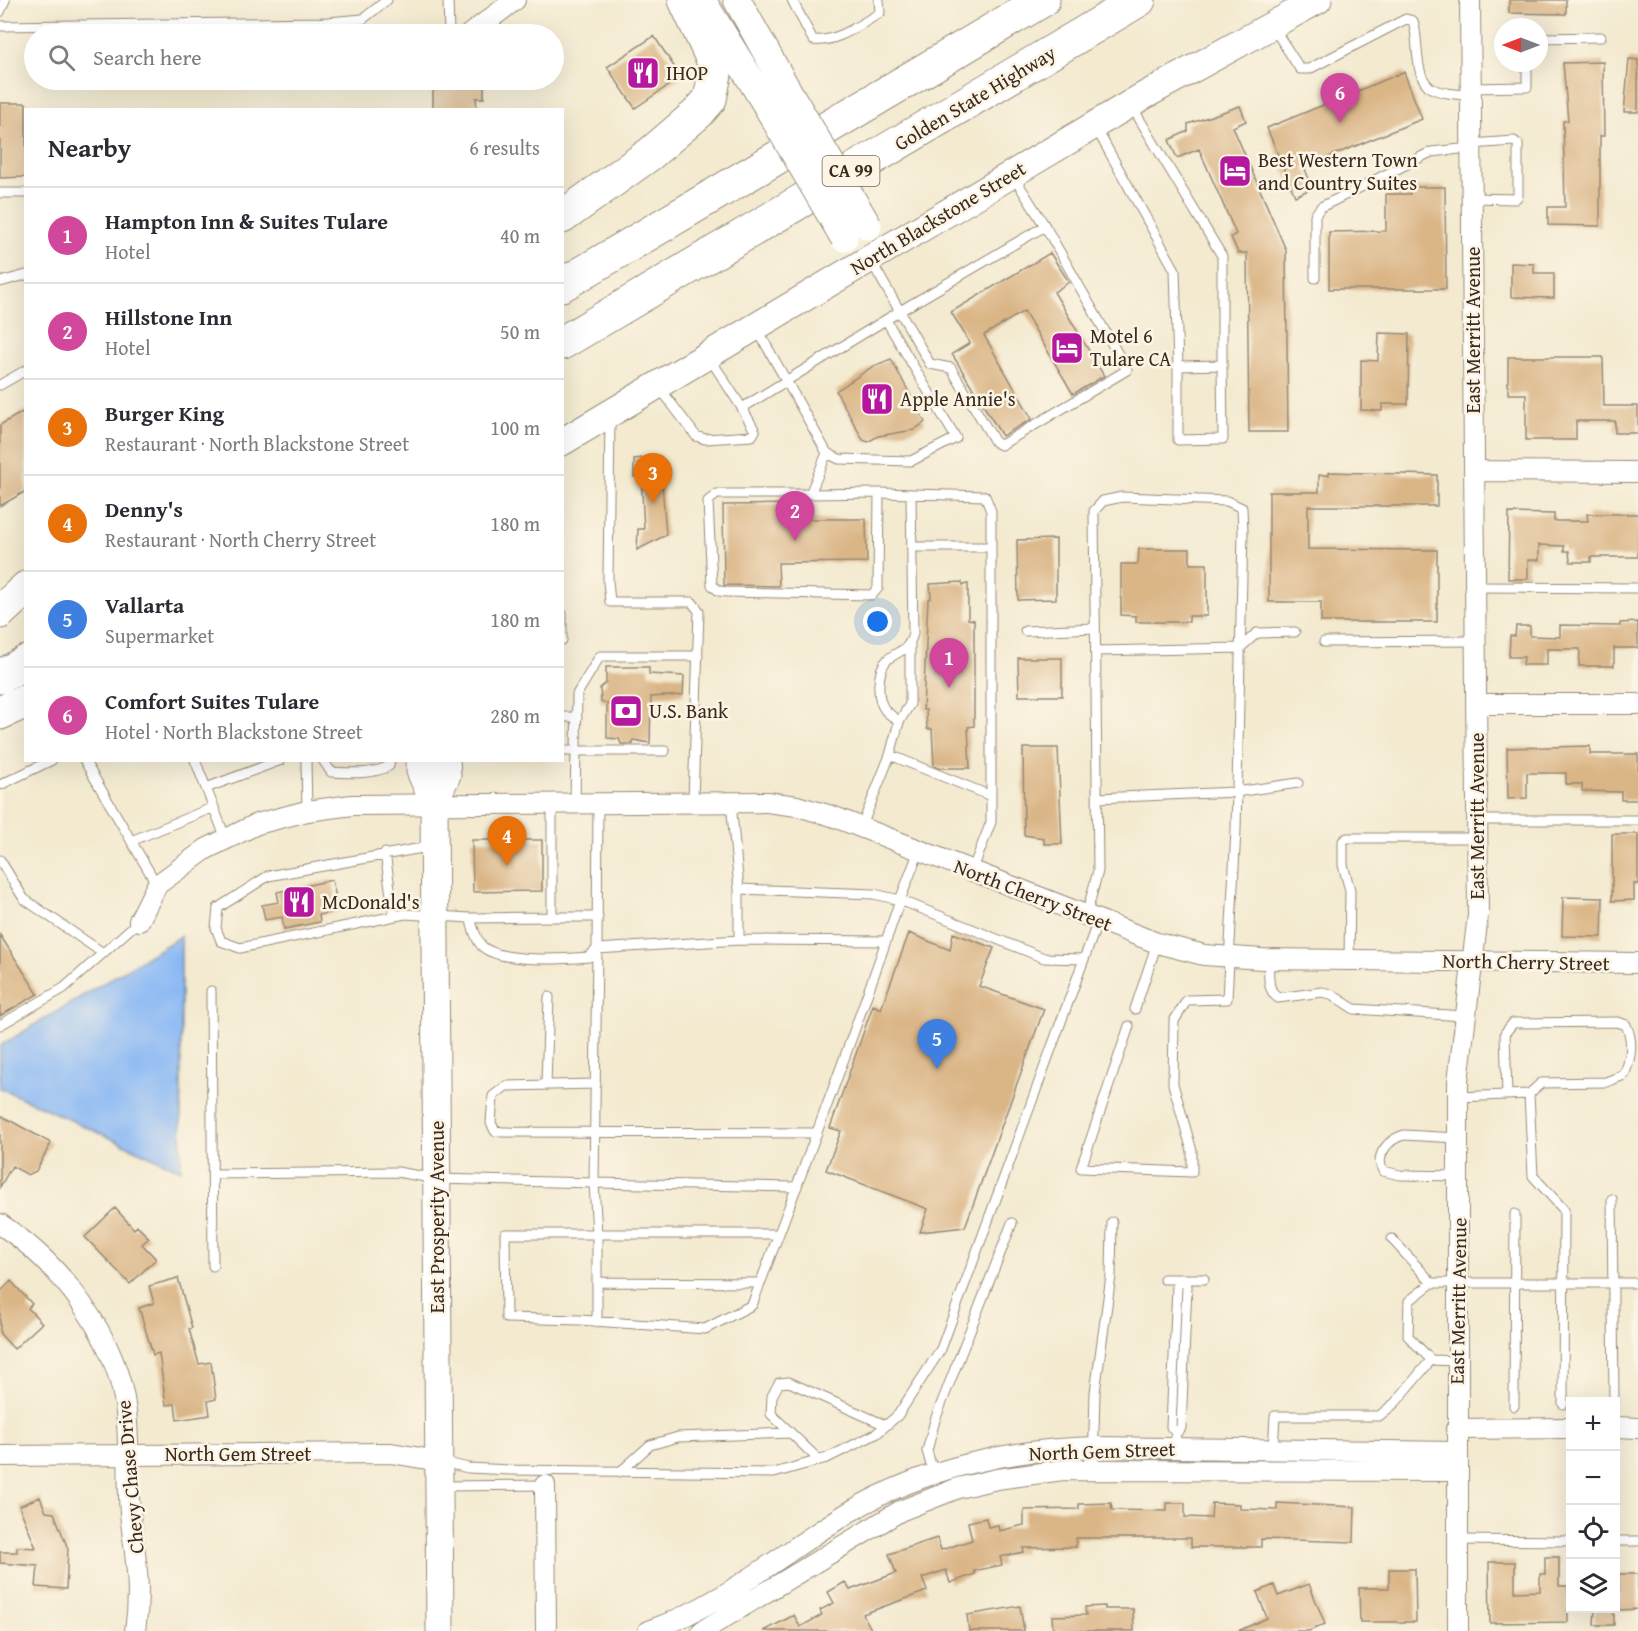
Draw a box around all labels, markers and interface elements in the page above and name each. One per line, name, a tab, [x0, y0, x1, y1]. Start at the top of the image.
north arrow	[1494, 18, 1548, 72]
search box	[24, 24, 564, 90]
street label: Golden State Highway	[888, 38, 1061, 157]
icon: search	[45, 41, 78, 74]
text: Search here	[93, 41, 202, 73]
restaurant icon: IHOP	[625, 55, 661, 91]
place label: IHOP	[666, 58, 708, 87]
pin: 6	[1320, 74, 1360, 123]
text: Nearby	[48, 128, 131, 167]
text: 6 results	[469, 133, 540, 162]
place label: Best Western Town and Country Suites	[1258, 145, 1418, 197]
hotel icon: Best Western Town and Country Suites	[1217, 153, 1253, 189]
street label: North Blackstone Street	[844, 154, 1031, 282]
road number: CA 99	[822, 156, 880, 186]
text: Hampton Inn & Suites Tulare	[105, 205, 388, 237]
text: 1	[62, 221, 73, 250]
text: 40 m	[500, 221, 540, 250]
text: Hotel	[105, 237, 151, 266]
street label: East Merritt Avenue	[1458, 247, 1487, 413]
text: Hillstone Inn	[105, 301, 232, 333]
text: 2	[62, 317, 73, 346]
text: 50 m	[500, 317, 540, 346]
place label: Motel 6 Tulare CA	[1090, 321, 1171, 373]
hotel icon: Motel 6 Tulare CA	[1049, 330, 1085, 366]
text: Hotel	[105, 333, 151, 362]
restaurant icon: Apple Annie's	[859, 381, 895, 417]
place label: Apple Annie's	[900, 384, 1016, 413]
text: Burger King	[105, 397, 224, 429]
text: 3	[62, 413, 73, 442]
text: 100 m	[490, 413, 540, 442]
text: Restaurant · North Blackstone Street	[105, 429, 409, 458]
pin: 3	[634, 454, 672, 503]
pin: 2	[776, 492, 814, 541]
text: Denny's	[105, 493, 183, 525]
text: 4	[62, 509, 73, 538]
text: 180 m	[490, 509, 540, 538]
text: Restaurant · North Cherry Street	[105, 525, 376, 554]
text: Vallarta	[105, 589, 184, 621]
text: 5	[62, 605, 73, 634]
text: 180 m	[490, 605, 540, 634]
your location	[863, 607, 892, 636]
text: Supermarket	[105, 621, 214, 650]
pin: 1	[930, 638, 968, 688]
text: Comfort Suites Tulare	[105, 685, 319, 717]
bank icon: U.S. Bank	[608, 693, 644, 729]
place label: U.S. Bank	[649, 696, 729, 725]
text: 6	[62, 701, 73, 730]
text: 280 m	[490, 701, 540, 730]
text: Hotel · North Blackstone Street	[105, 717, 363, 746]
street label: East Merritt Avenue	[1462, 733, 1491, 899]
pin: 4	[488, 816, 526, 866]
street label: North Cherry Street	[950, 851, 1116, 938]
restaurant icon: McDonald's	[281, 884, 317, 920]
place label: McDonald's	[322, 887, 420, 916]
street label: North Cherry Street	[1442, 946, 1610, 977]
pin: 5	[918, 1020, 956, 1069]
street label: East Prosperity Avenue	[422, 1121, 451, 1313]
street label: East Merritt Avenue	[1442, 1217, 1473, 1385]
map controls	[1566, 1397, 1620, 1613]
button: +	[1566, 1397, 1620, 1451]
street label: Chevy Chase Drive	[108, 1399, 151, 1555]
street label: North Gem Street	[1028, 1433, 1176, 1468]
street label: North Gem Street	[165, 1439, 311, 1468]
button: −	[1566, 1451, 1620, 1505]
button: locate	[1566, 1505, 1620, 1559]
button: layers	[1566, 1559, 1620, 1613]

